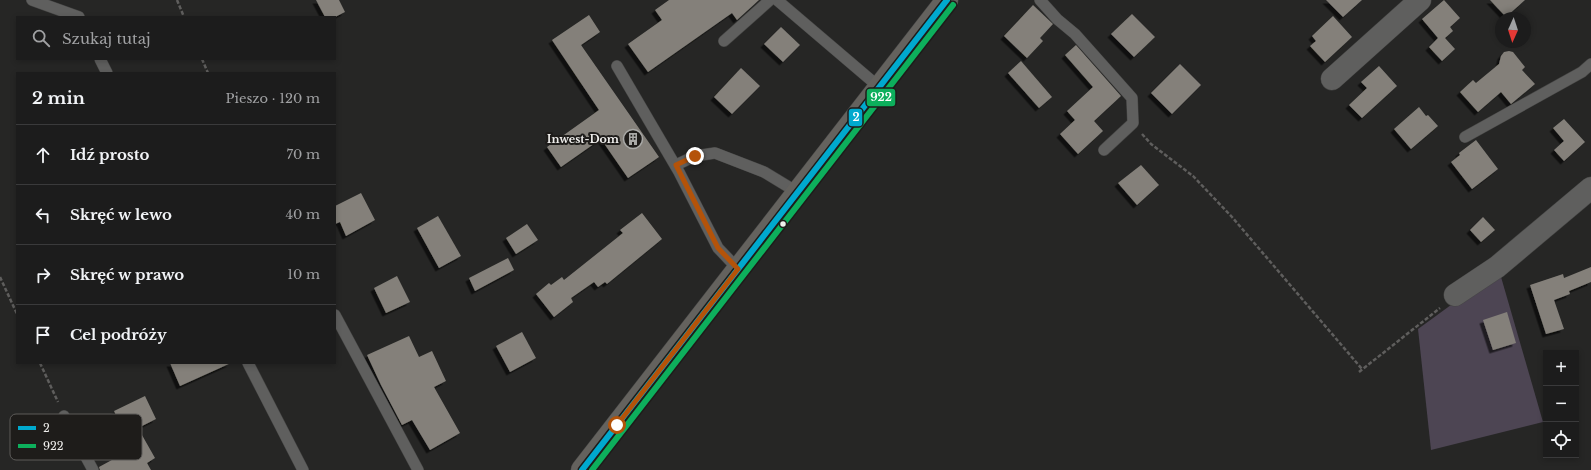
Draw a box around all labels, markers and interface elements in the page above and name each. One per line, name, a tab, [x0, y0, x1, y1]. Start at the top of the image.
north arrow	[1495, 12, 1531, 48]
search box	[16, 16, 336, 60]
icon: search	[30, 27, 52, 49]
text: Szukaj tutaj	[62, 29, 151, 48]
text: 2 min	[32, 88, 85, 109]
line badge: 922	[866, 88, 896, 107]
text: Pieszo · 120 m	[226, 90, 320, 107]
text: 922	[870, 90, 892, 104]
line badge: 2	[848, 108, 863, 127]
text: 2	[852, 110, 860, 124]
building icon: Inwest-Dom	[622, 128, 644, 150]
place label: Inwest-Dom	[547, 132, 619, 146]
icon: ahead	[32, 144, 54, 166]
text: Idź prosto	[70, 145, 149, 164]
text: 70 m	[287, 146, 320, 163]
route end	[686, 147, 704, 165]
icon: left	[32, 204, 54, 226]
text: Skręć w lewo	[70, 205, 172, 224]
text: 40 m	[285, 206, 320, 223]
unlabelled marker	[778, 219, 788, 229]
icon: right	[32, 264, 54, 286]
text: Skręć w prawo	[70, 265, 184, 284]
text: 10 m	[287, 266, 320, 283]
icon: arrive	[32, 324, 54, 346]
text: Cel podróży	[70, 325, 167, 344]
map controls	[1543, 350, 1579, 458]
button: +	[1543, 350, 1579, 386]
button: −	[1543, 386, 1579, 422]
legend	[10, 414, 142, 460]
route start	[608, 416, 626, 434]
text: 2	[43, 421, 50, 435]
button: locate	[1543, 422, 1579, 458]
text: 922	[43, 439, 64, 453]

